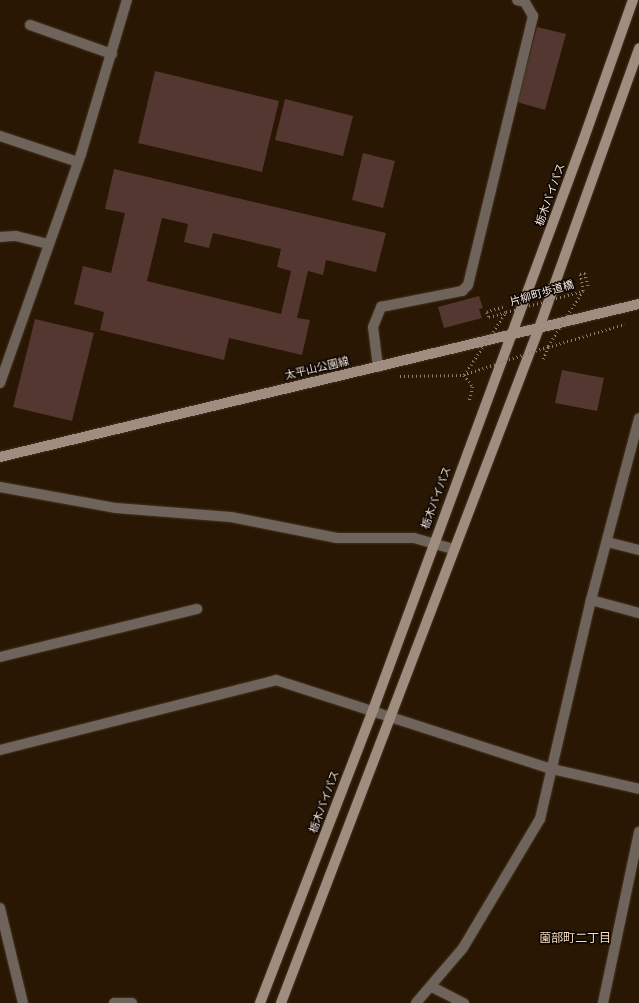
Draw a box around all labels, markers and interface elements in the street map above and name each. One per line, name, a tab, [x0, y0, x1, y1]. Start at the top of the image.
street label: 栃木バイパス	[534, 162, 568, 228]
street label: 片柳町歩道橋	[508, 279, 576, 309]
street label: 太平山公園線	[283, 355, 351, 383]
street label: 栃木バイパス	[419, 465, 455, 531]
street label: 栃木バイパス	[307, 769, 343, 835]
district label: 薗部町二丁目	[539, 932, 611, 946]

